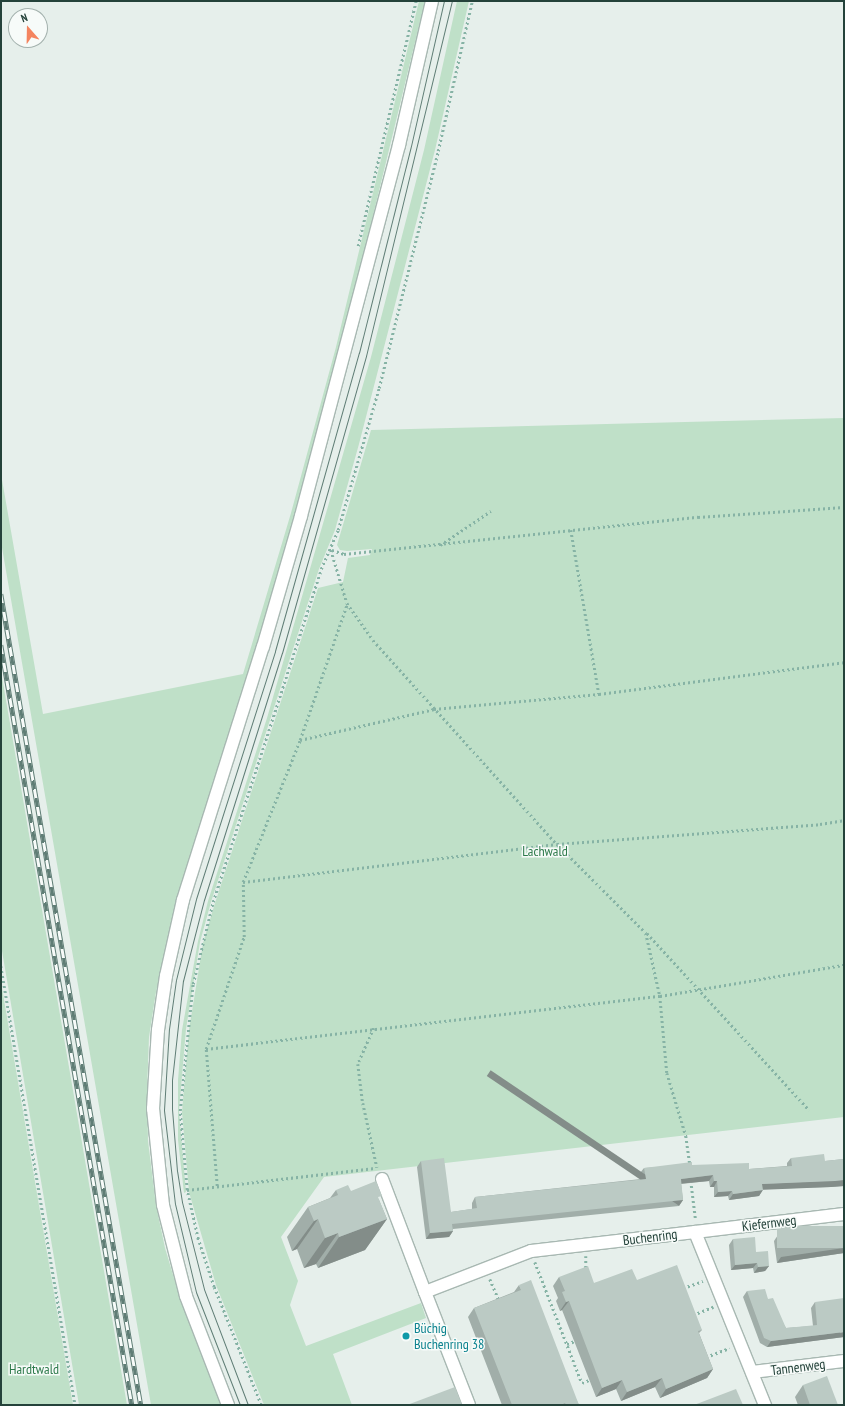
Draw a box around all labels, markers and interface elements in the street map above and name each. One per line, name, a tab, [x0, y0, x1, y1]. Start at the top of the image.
north arrow	[8, 8, 48, 48]
text: N	[19, 10, 29, 25]
park label: Lachwald	[522, 843, 568, 859]
street label: Kiefernweg	[741, 1211, 797, 1235]
street label: Buchenring	[622, 1225, 678, 1249]
place label: Büchig Buchenring 38	[414, 1320, 484, 1352]
marker: Büchig Buchenring 38	[401, 1331, 411, 1341]
street label: Tannenweg	[770, 1355, 826, 1379]
park label: Hardtwald	[9, 1361, 59, 1377]

